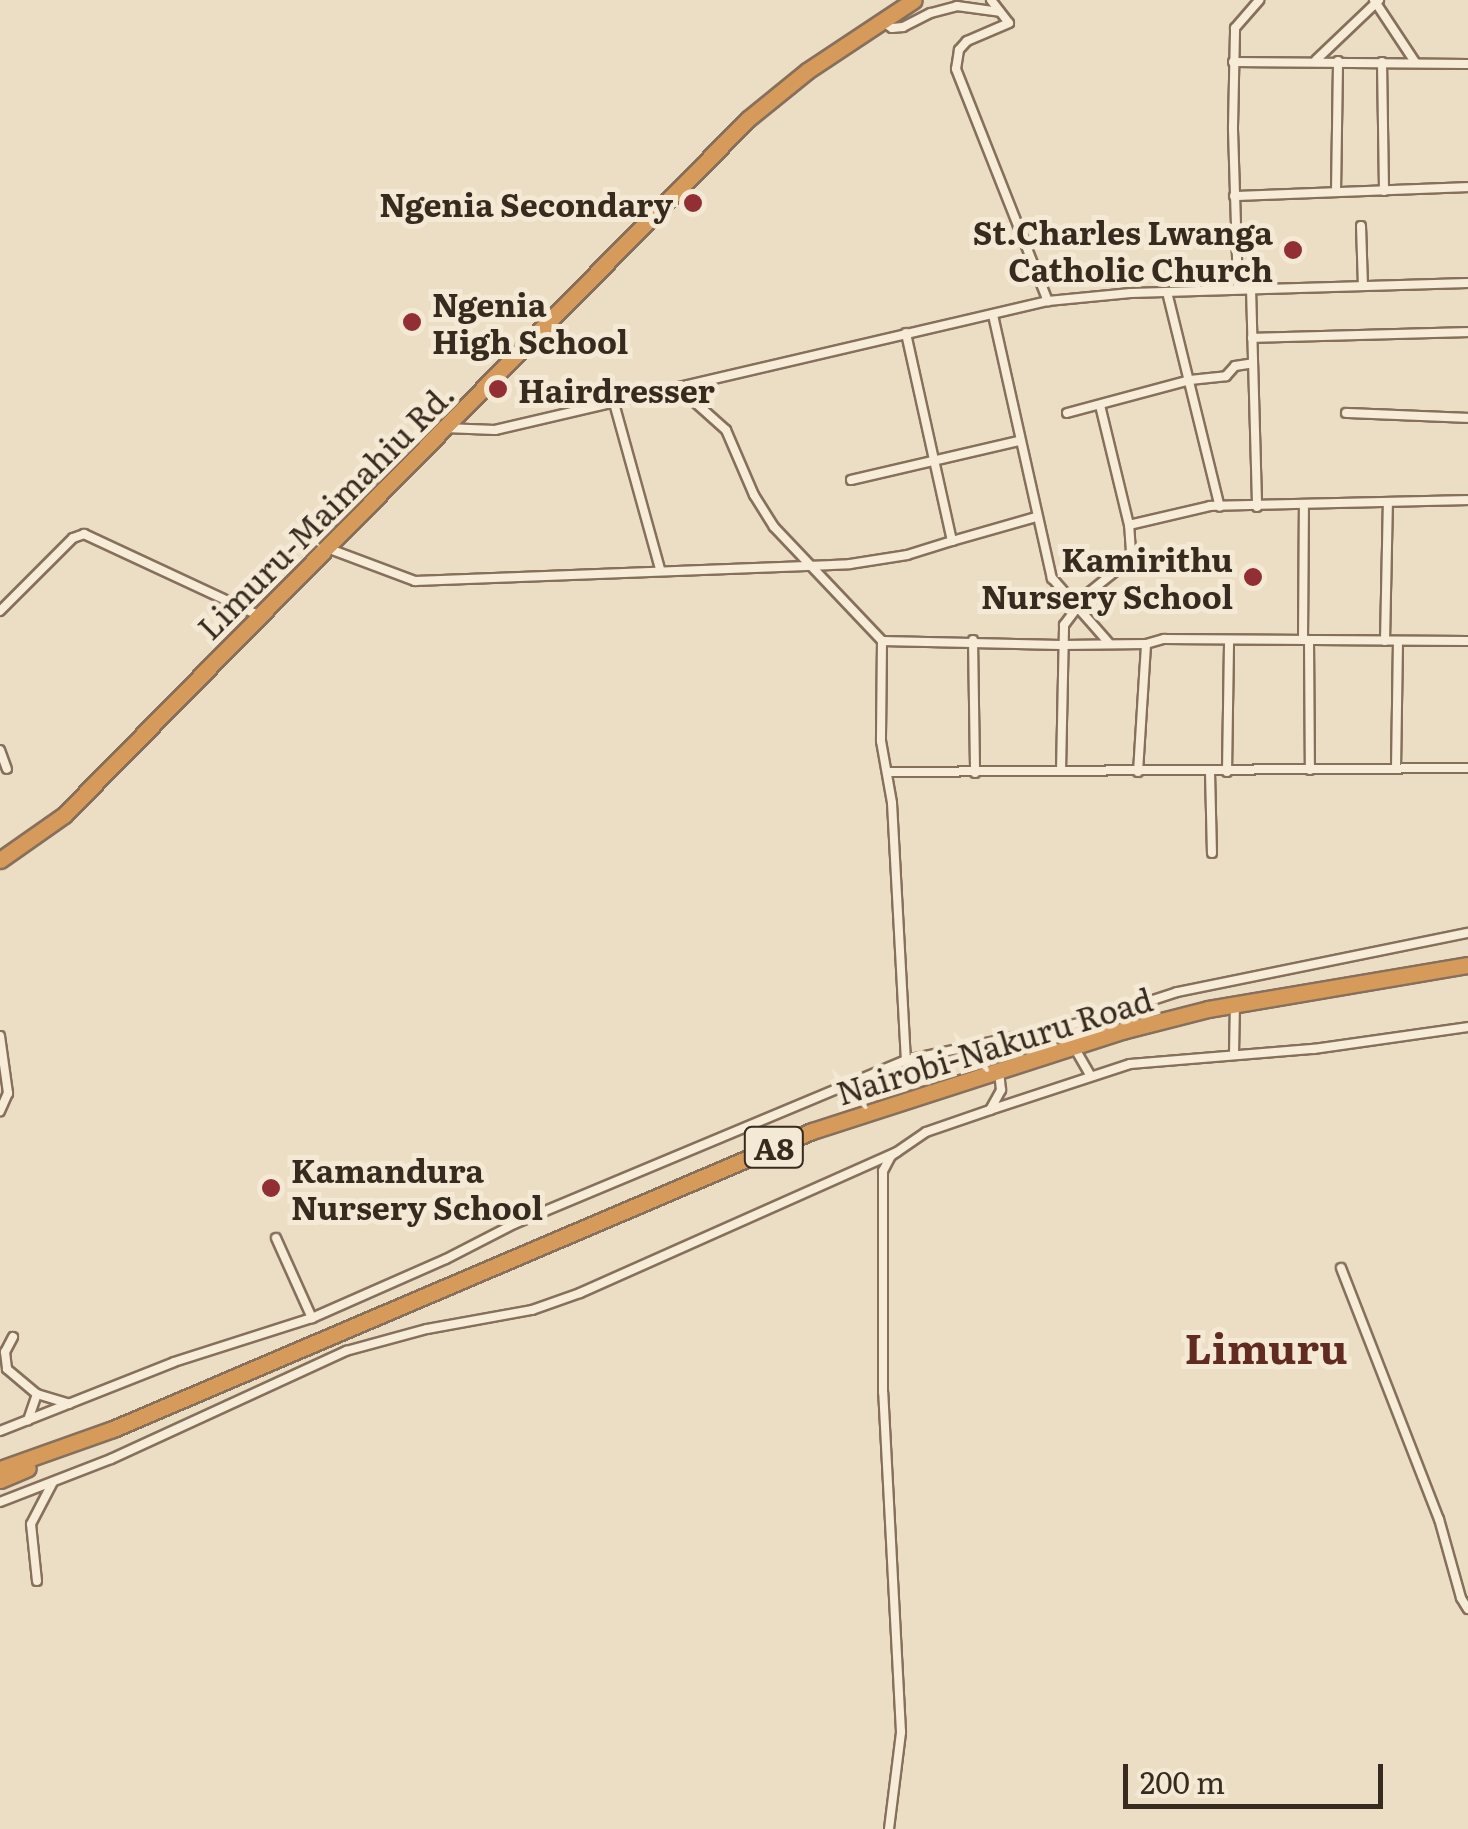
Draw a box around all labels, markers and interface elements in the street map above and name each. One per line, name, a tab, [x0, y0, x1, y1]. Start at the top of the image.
place label: Ngenia Secondary	[379, 184, 673, 222]
marker: Ngenia Secondary	[682, 192, 704, 214]
place label: St.Charles Lwanga Catholic Church	[973, 213, 1273, 288]
marker: St.Charles Lwanga Catholic Church	[1282, 239, 1304, 261]
place label: Ngenia High School	[432, 285, 628, 360]
marker: Ngenia High School	[401, 311, 423, 333]
place label: Hairdresser	[518, 370, 715, 408]
street label: Limuru-Maimahiu Rd.	[189, 374, 461, 646]
marker: Hairdresser	[487, 378, 509, 400]
place label: Kamirithu Nursery School	[981, 540, 1233, 615]
marker: Kamirithu Nursery School	[1242, 566, 1264, 588]
street label: Nairobi-Nakuru Road	[831, 979, 1157, 1111]
road number: A8	[742, 1122, 806, 1172]
place label: Kamandura Nursery School	[291, 1151, 543, 1226]
marker: Kamandura Nursery School	[260, 1177, 282, 1199]
district label: Limuru	[1184, 1321, 1348, 1371]
scale bar	[1128, 1744, 1388, 1806]
text: 200 m	[1140, 1759, 1225, 1803]

